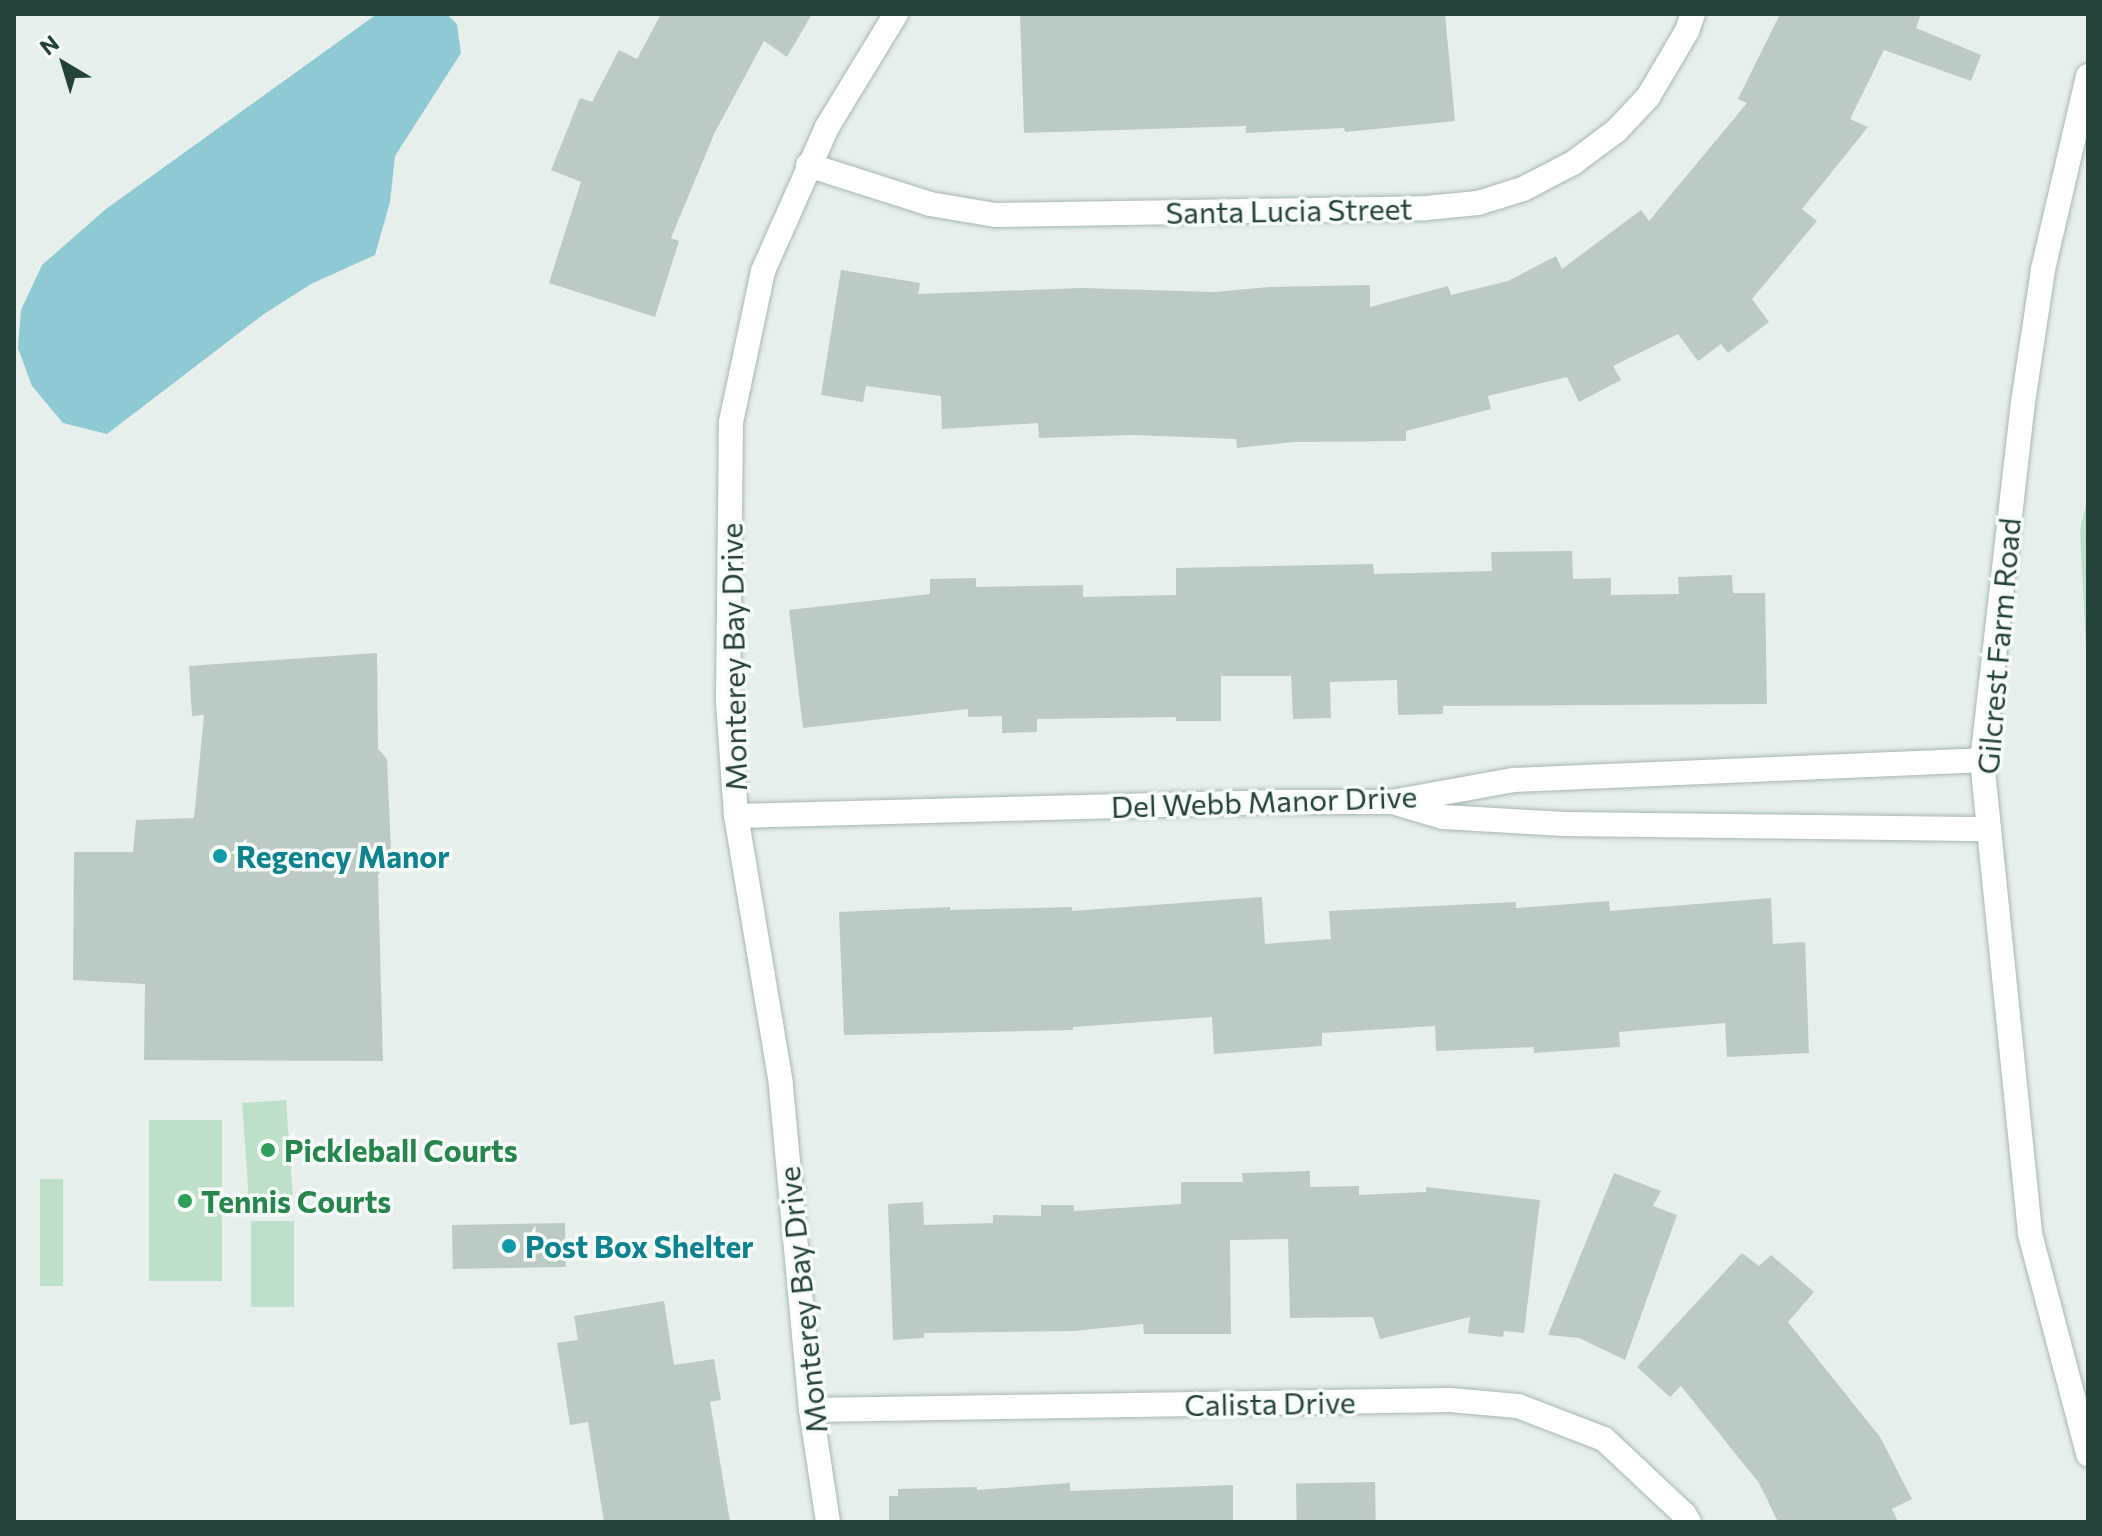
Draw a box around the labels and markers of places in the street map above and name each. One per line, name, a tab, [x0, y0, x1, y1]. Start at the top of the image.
place label: Regency Manor	[236, 838, 450, 874]
marker: Regency Manor	[211, 847, 229, 865]
place label: Pickleball Courts	[284, 1132, 518, 1168]
marker: Pickleball Courts	[259, 1141, 277, 1159]
place label: Tennis Courts	[201, 1183, 391, 1219]
marker: Tennis Courts	[176, 1192, 194, 1210]
place label: Post Box Shelter	[525, 1228, 754, 1264]
marker: Post Box Shelter	[500, 1237, 518, 1255]

